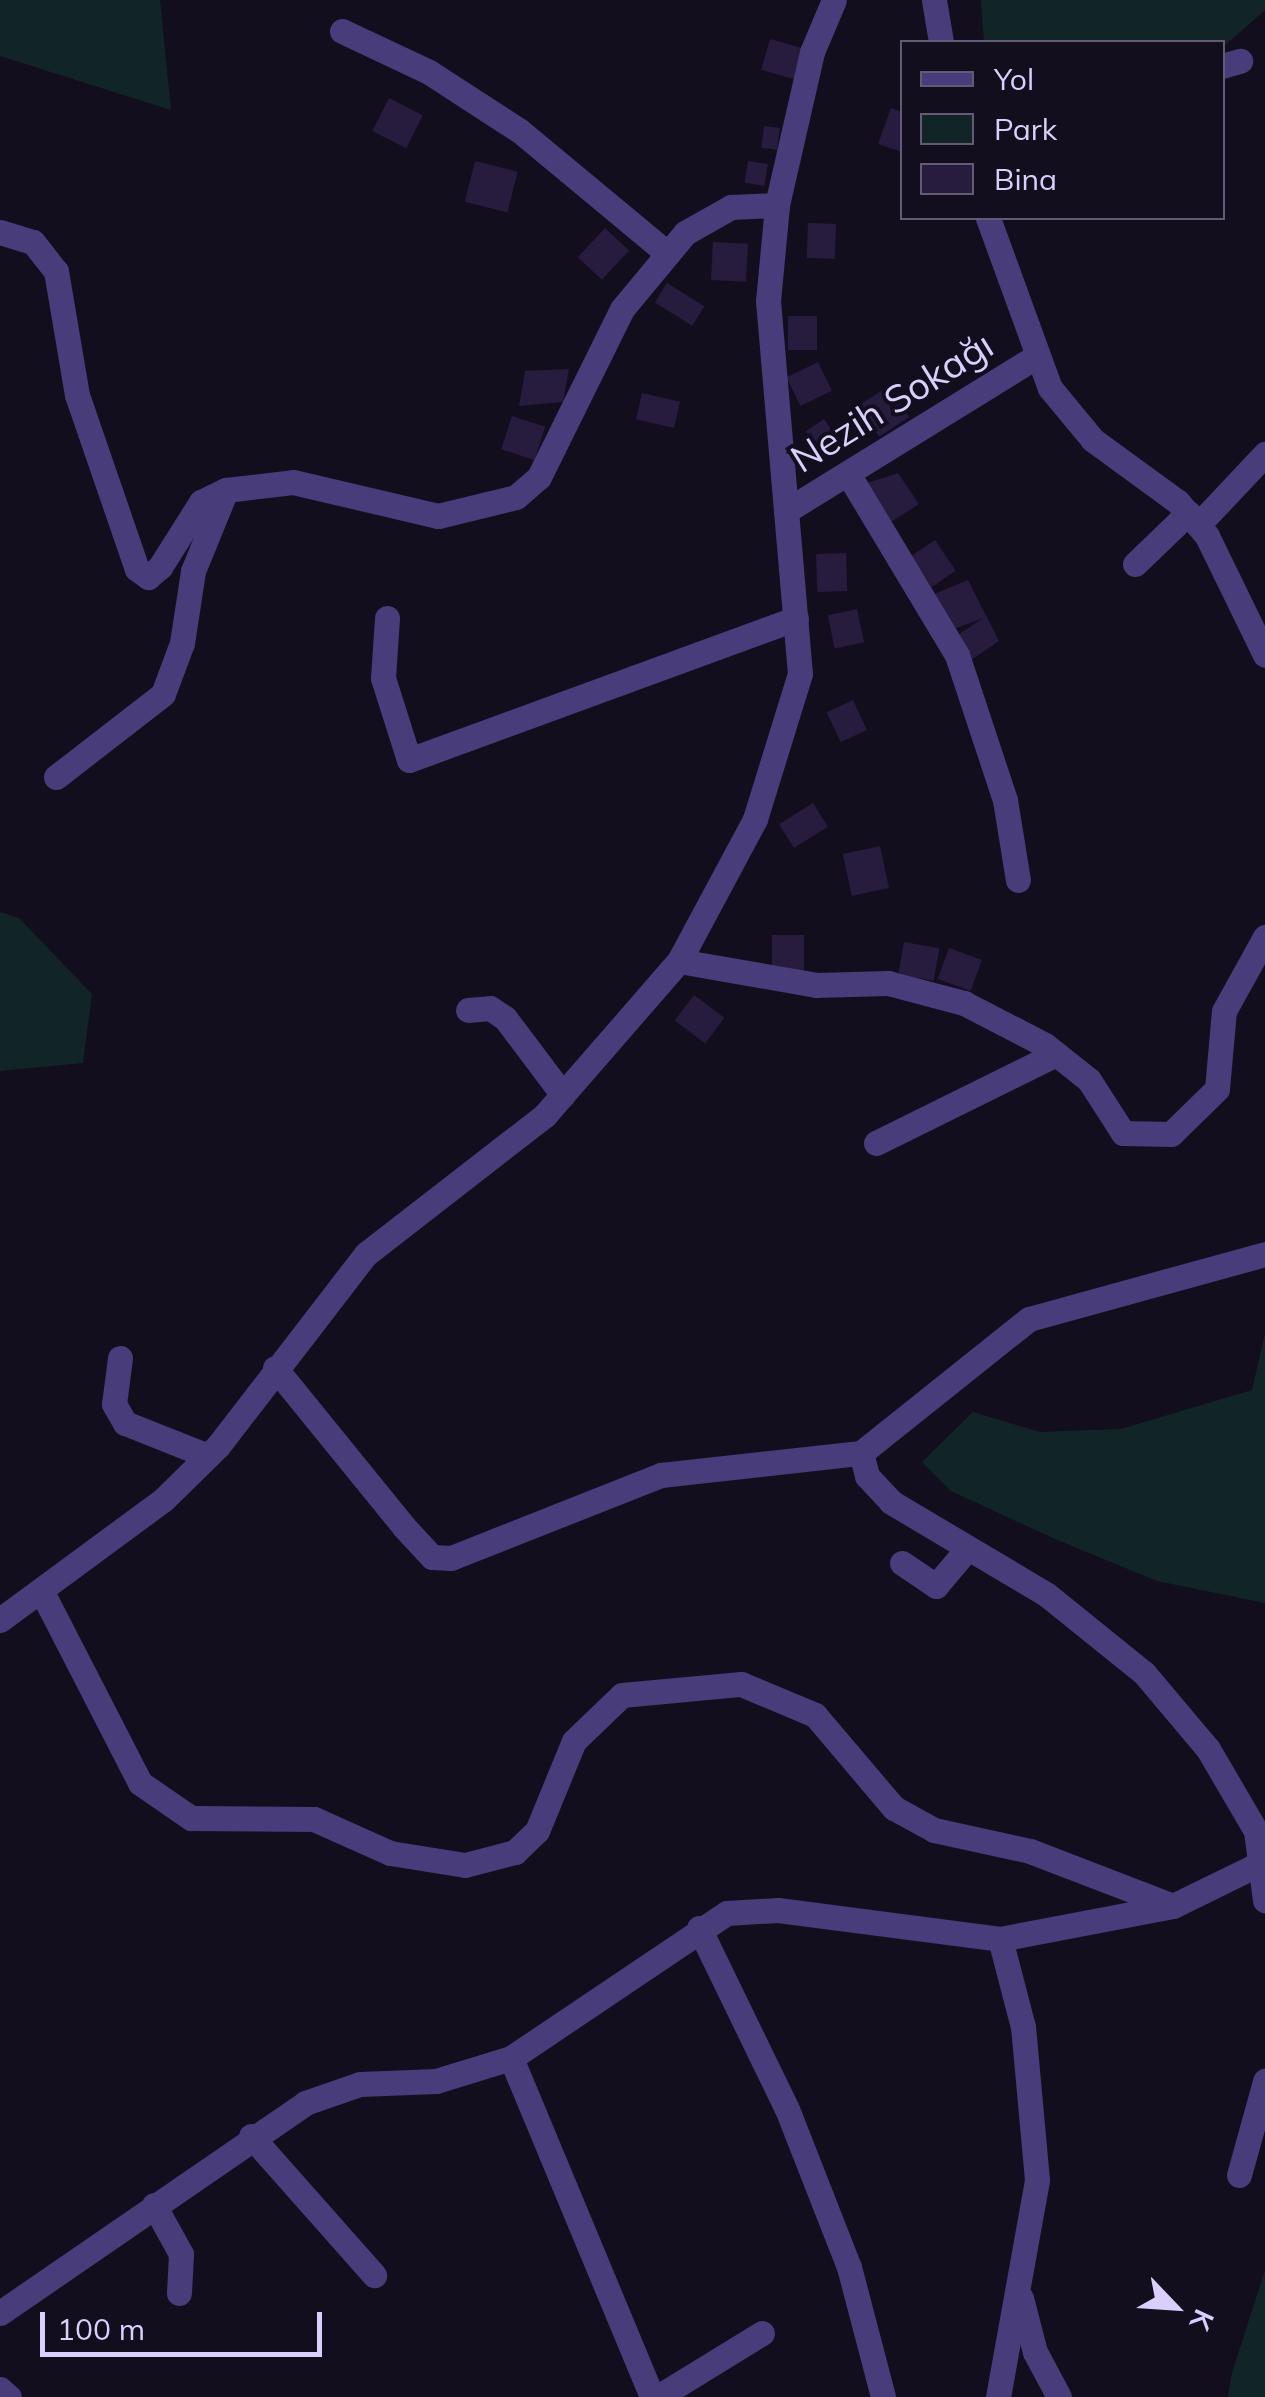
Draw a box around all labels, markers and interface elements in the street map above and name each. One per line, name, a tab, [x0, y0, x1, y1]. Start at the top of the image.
legend	[900, 40, 1225, 220]
text: Yol	[994, 60, 1034, 98]
text: Park	[994, 110, 1057, 148]
text: Bina	[994, 160, 1057, 198]
street label: Nezih Sokağı	[783, 322, 1001, 482]
north arrow	[1125, 2257, 1225, 2357]
scale bar	[45, 2292, 328, 2354]
text: K	[1183, 2304, 1222, 2336]
text: 100 m	[57, 2310, 145, 2348]

